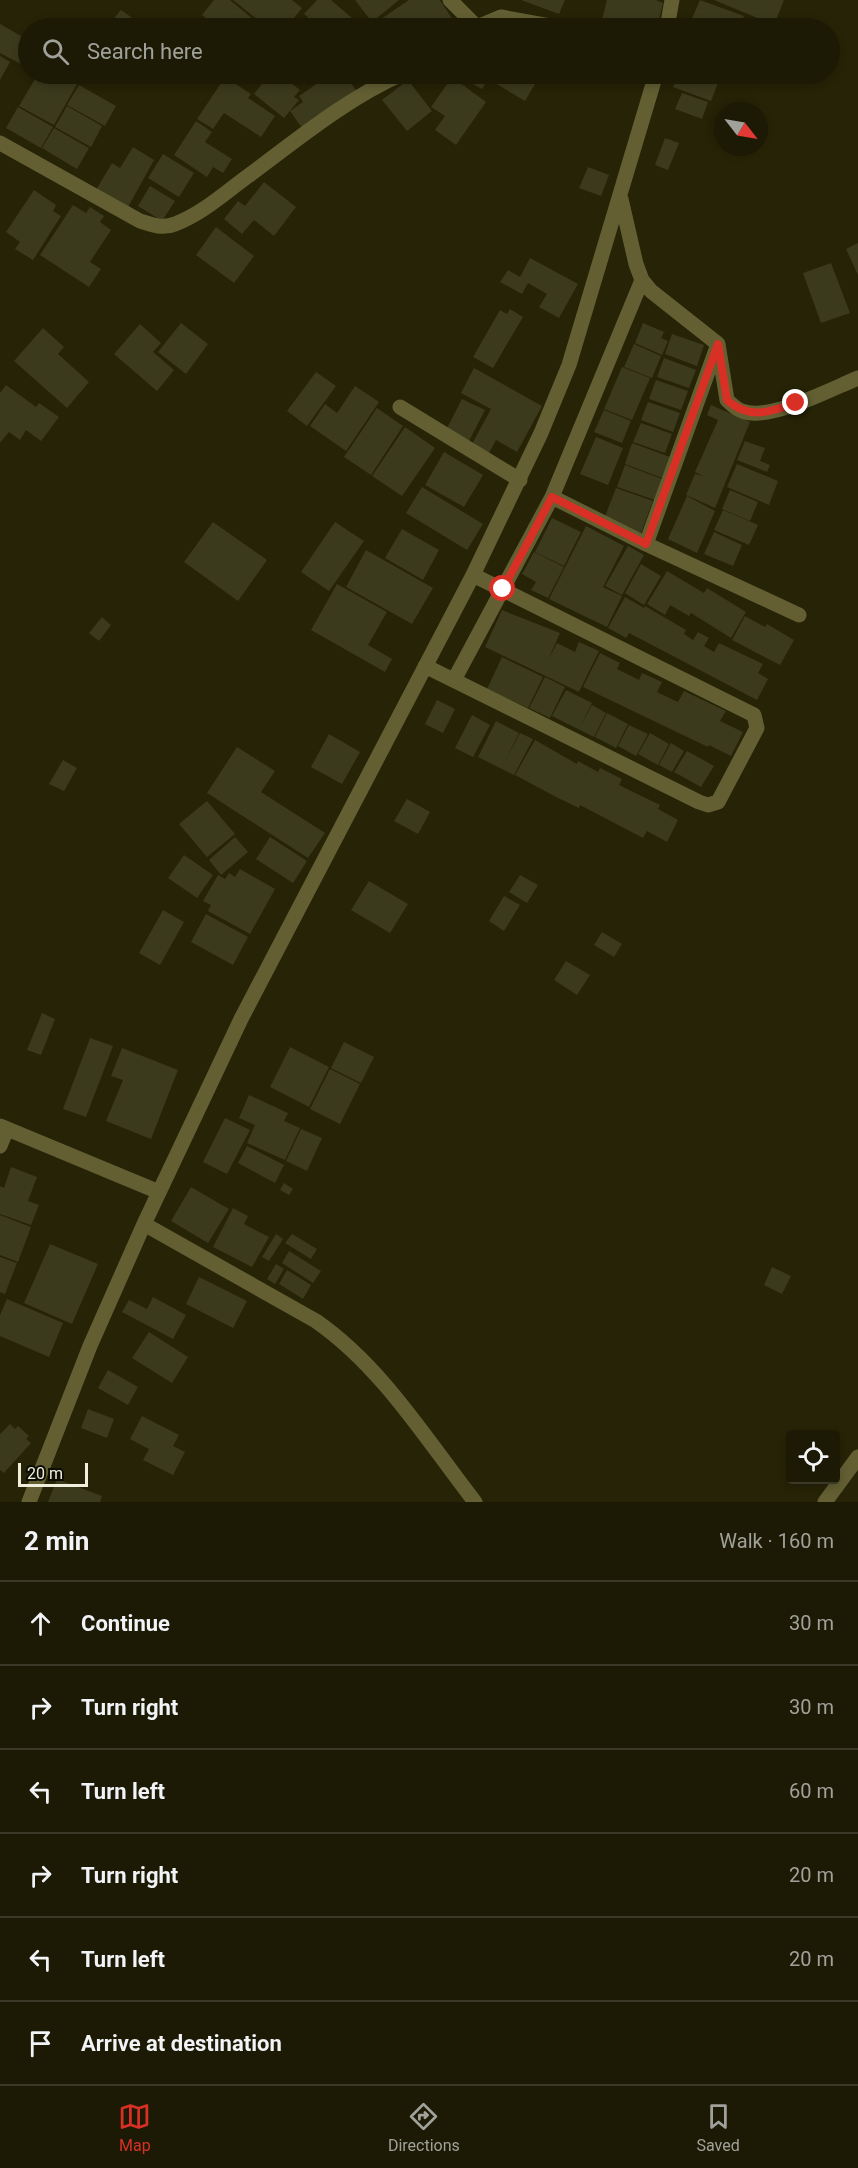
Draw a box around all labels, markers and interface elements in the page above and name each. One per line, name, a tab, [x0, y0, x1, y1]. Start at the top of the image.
search box	[18, 18, 840, 84]
icon: search	[39, 35, 72, 68]
text: Search here	[87, 39, 203, 64]
north arrow	[714, 102, 768, 156]
route end	[782, 389, 808, 415]
route start	[489, 575, 515, 601]
map controls	[786, 1430, 840, 1484]
button: locate	[786, 1430, 840, 1484]
scale bar	[18, 1460, 88, 1488]
text: 20 m	[27, 1464, 63, 1483]
text: 2 min	[24, 1526, 89, 1556]
text: Walk · 160 m	[719, 1529, 834, 1553]
icon: ahead	[24, 1607, 57, 1640]
text: Continue	[81, 1611, 170, 1636]
text: 30 m	[789, 1611, 834, 1635]
icon: right	[24, 1691, 57, 1724]
text: Turn right	[81, 1695, 178, 1720]
text: 30 m	[789, 1695, 834, 1719]
icon: left	[24, 1775, 57, 1808]
text: Turn left	[81, 1779, 165, 1804]
text: 60 m	[789, 1779, 834, 1803]
icon: right	[24, 1859, 57, 1892]
text: Turn right	[81, 1863, 178, 1888]
text: 20 m	[789, 1863, 834, 1887]
icon: left	[24, 1943, 57, 1976]
text: Turn left	[81, 1947, 165, 1972]
text: 20 m	[789, 1947, 834, 1971]
icon: arrive	[24, 2027, 57, 2060]
text: Arrive at destination	[81, 2031, 282, 2056]
tab: Map	[118, 2100, 151, 2155]
tab: Directions	[388, 2100, 460, 2155]
tab: Saved	[696, 2100, 740, 2155]

